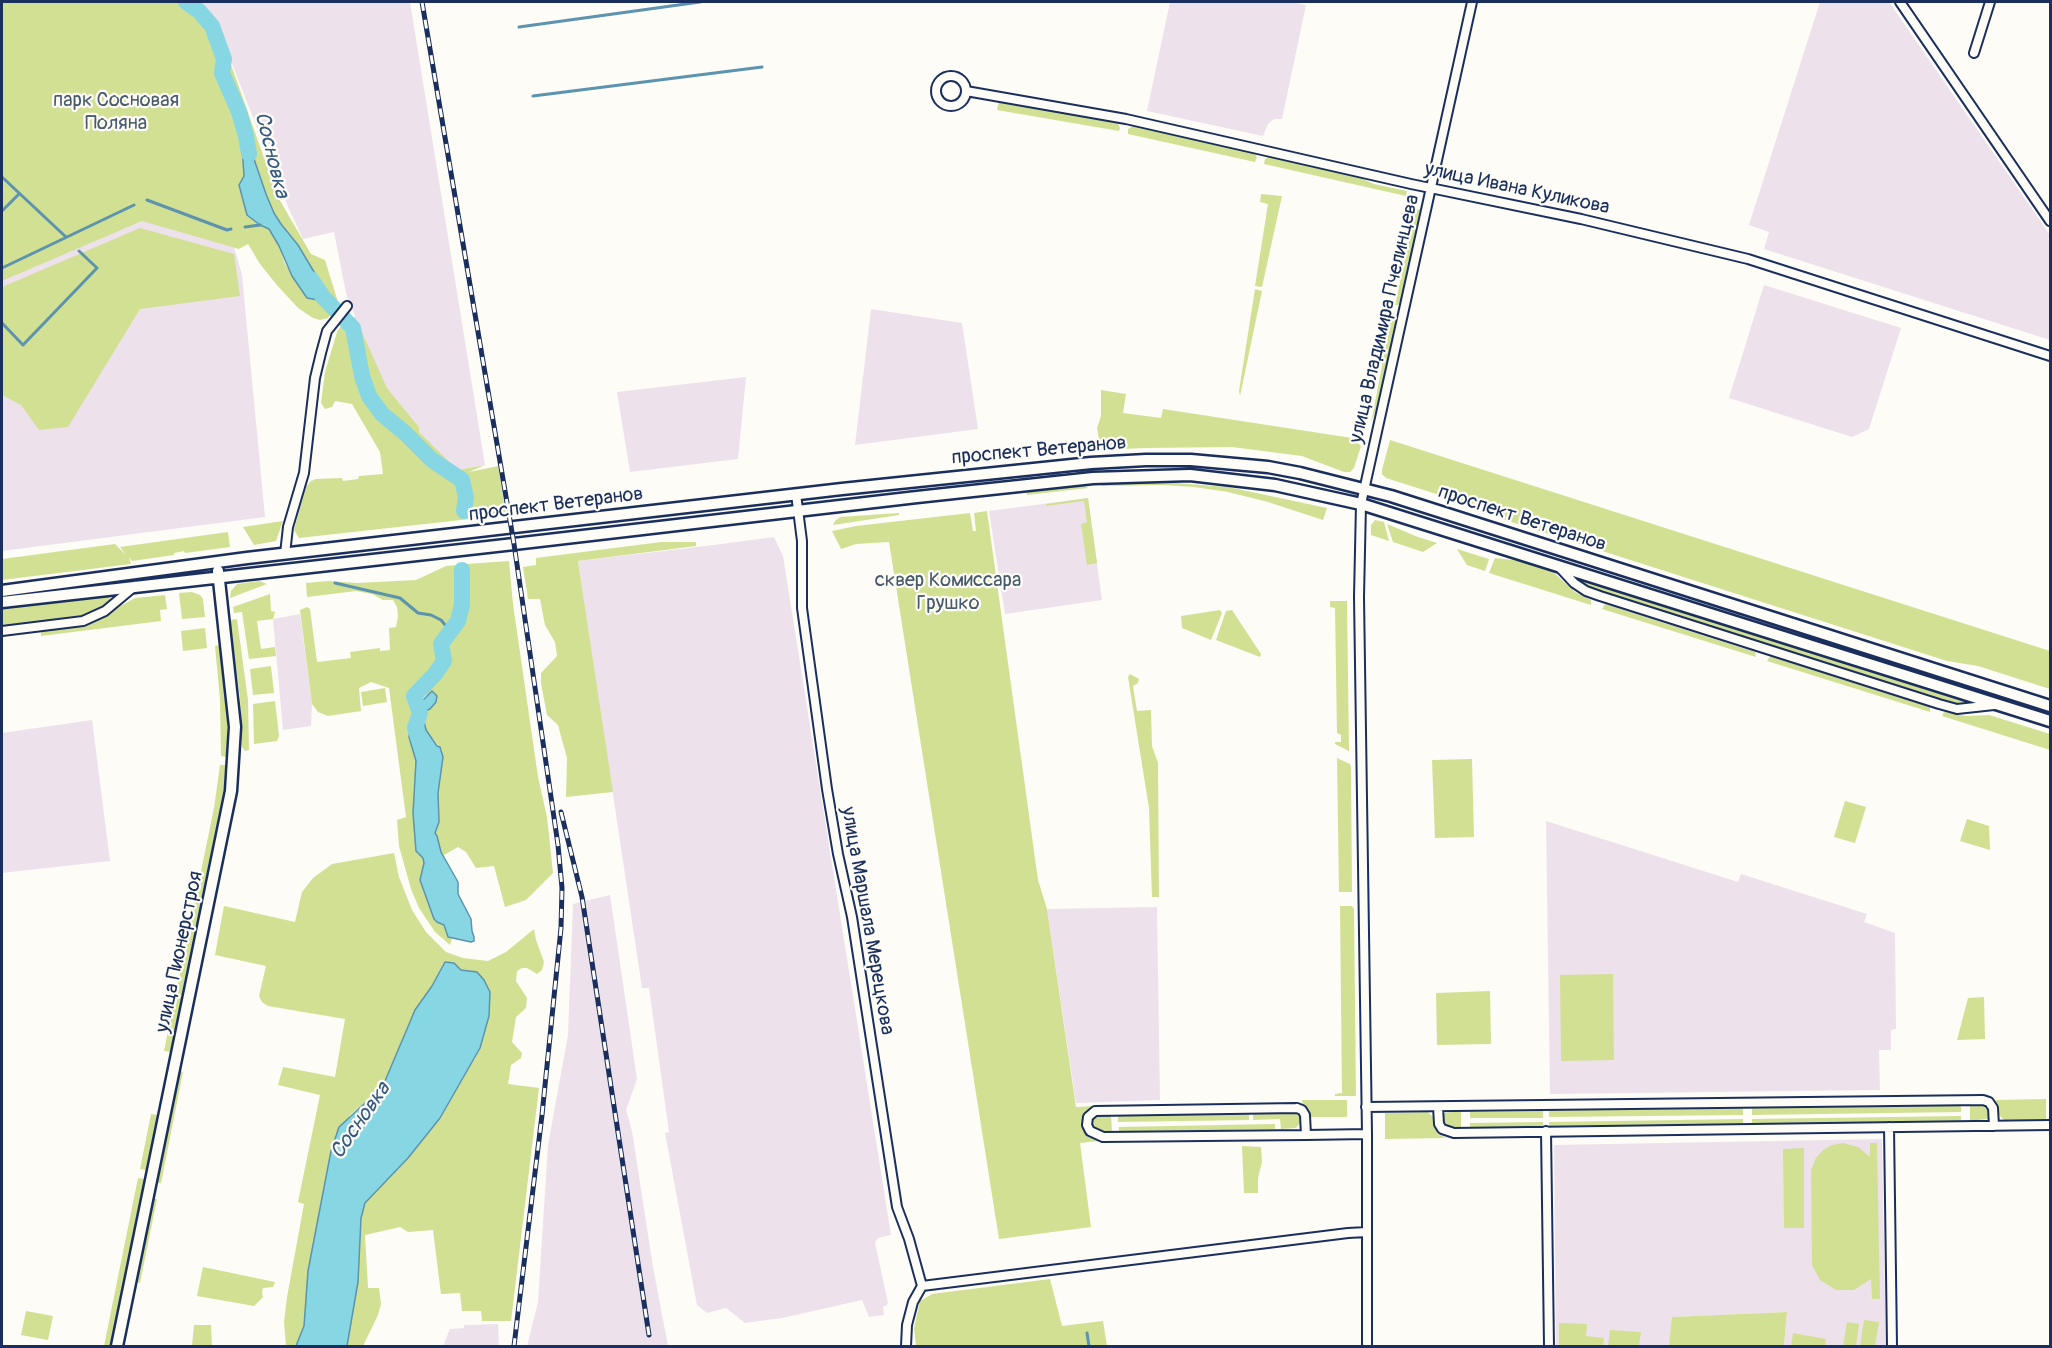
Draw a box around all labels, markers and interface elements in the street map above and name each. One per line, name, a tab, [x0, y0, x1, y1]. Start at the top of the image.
park label: парк Сосновая Поляна	[53, 89, 179, 136]
water label: Сосновка	[248, 109, 294, 201]
street label: улица Ивана Куликова	[1422, 158, 1612, 220]
street label: улица Владимира Пчелинцева	[1345, 192, 1425, 446]
street label: проспект Ветеранов	[950, 431, 1128, 471]
street label: проспект Ветеранов	[1435, 480, 1609, 558]
street label: проспект Ветеранов	[467, 482, 645, 528]
park label: сквер Комиссара Грушко	[875, 569, 1021, 616]
street label: улица Маршала Мерецкова	[835, 805, 899, 1037]
street label: улица Пионерстроя	[151, 869, 209, 1035]
water label: Сосновка	[326, 1078, 396, 1164]

